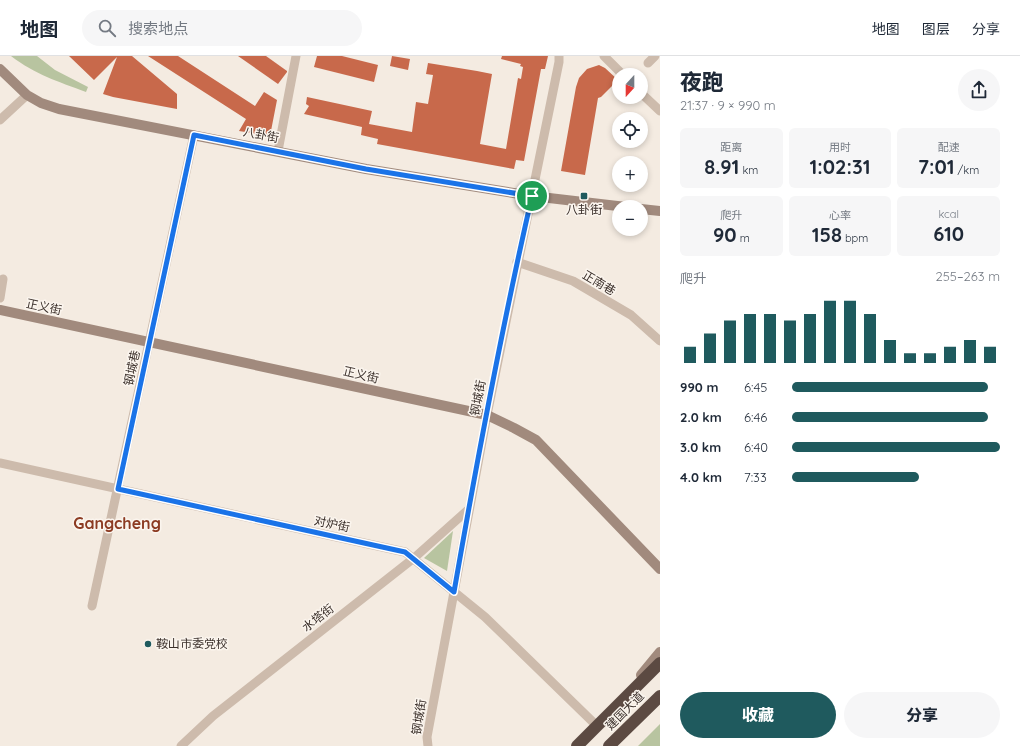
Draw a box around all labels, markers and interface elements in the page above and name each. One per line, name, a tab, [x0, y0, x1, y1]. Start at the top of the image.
search box	[82, 10, 362, 46]
text: 地图	[20, 17, 58, 41]
icon: search	[96, 17, 118, 39]
text: 搜索地点	[128, 19, 188, 38]
text: 地图	[872, 20, 900, 38]
text: 图层	[922, 20, 950, 38]
text: 分享	[972, 20, 1000, 38]
north arrow	[612, 68, 648, 104]
map controls	[612, 68, 648, 236]
text: 夜跑	[680, 68, 724, 96]
button: share	[958, 69, 1000, 111]
text: 21:37 · 9 × 990 m	[680, 97, 776, 113]
button: locate	[612, 112, 648, 148]
street label: 八卦街	[242, 124, 280, 145]
text: 距离	[720, 140, 742, 154]
text: 用时	[829, 140, 851, 154]
text: 配速	[938, 140, 960, 154]
text: 8.91	[704, 154, 739, 179]
text: 1:02:31	[810, 154, 870, 179]
text: 7:01	[918, 154, 955, 179]
button: +	[612, 156, 648, 192]
text: km	[739, 163, 758, 177]
text: /km	[955, 163, 979, 177]
pin	[515, 179, 549, 213]
icon: arrive	[521, 185, 543, 207]
marker: 八卦街	[579, 191, 589, 201]
button: −	[612, 200, 648, 236]
place label: 八卦街	[566, 202, 602, 217]
text: kcal	[938, 207, 959, 221]
text: 爬升	[720, 208, 742, 222]
text: 心率	[829, 208, 851, 222]
text: 610	[933, 221, 964, 246]
text: 90	[713, 222, 737, 247]
text: 158	[812, 222, 842, 247]
text: m	[737, 231, 750, 245]
text: bpm	[842, 231, 868, 245]
street label: 正南巷	[580, 267, 619, 298]
text: 255–263 m	[936, 268, 1000, 284]
text: 爬升	[680, 270, 706, 286]
street label: 正义街	[25, 295, 63, 318]
street label: 钢城巷	[120, 349, 143, 387]
street label: 正义街	[342, 363, 380, 386]
street label: 钢城街	[467, 379, 488, 417]
text: 990 m	[680, 379, 718, 395]
text: 6:45	[744, 379, 767, 395]
text: 2.0 km	[680, 409, 722, 425]
text: 6:46	[744, 409, 767, 425]
text: 3.0 km	[680, 439, 721, 455]
text: 6:40	[744, 439, 768, 455]
text: 4.0 km	[680, 469, 722, 485]
text: 7:33	[744, 469, 767, 485]
street label: 对炉街	[313, 512, 351, 535]
district label: Gangcheng	[73, 513, 161, 533]
street label: 水塔街	[299, 601, 336, 635]
place label: 鞍山市委党校	[156, 636, 228, 651]
marker: 鞍山市委党校	[143, 639, 153, 649]
street label: 建国大道	[602, 688, 647, 733]
button: 收藏	[680, 692, 836, 738]
button: 分享	[844, 692, 1000, 738]
street label: 钢城街	[408, 698, 429, 736]

